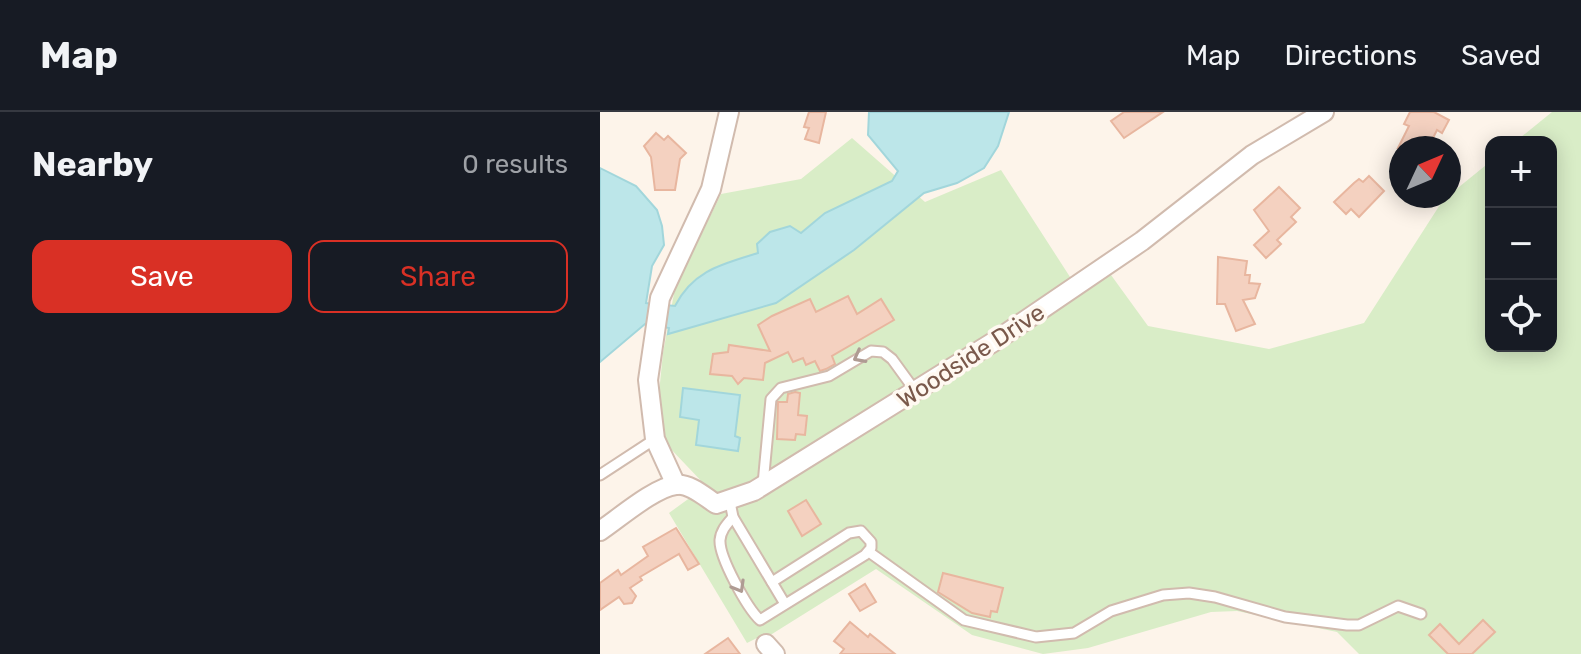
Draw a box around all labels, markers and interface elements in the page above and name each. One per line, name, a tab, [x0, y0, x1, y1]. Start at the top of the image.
text: Map	[40, 32, 118, 78]
text: Map	[1186, 39, 1240, 72]
text: Directions	[1284, 39, 1417, 72]
text: Saved	[1461, 39, 1541, 72]
north arrow	[1389, 136, 1461, 208]
map controls	[1485, 136, 1557, 352]
button: +	[1485, 136, 1557, 208]
text: Nearby	[32, 144, 153, 185]
text: 0 results	[462, 149, 568, 180]
button: −	[1485, 208, 1557, 280]
button: Save	[32, 240, 292, 313]
button: Share	[308, 240, 568, 313]
button: locate	[1485, 280, 1557, 352]
street label: Woodside Drive	[892, 298, 1050, 414]
one-way arrow	[853, 348, 867, 363]
one-way arrow	[729, 578, 745, 593]

